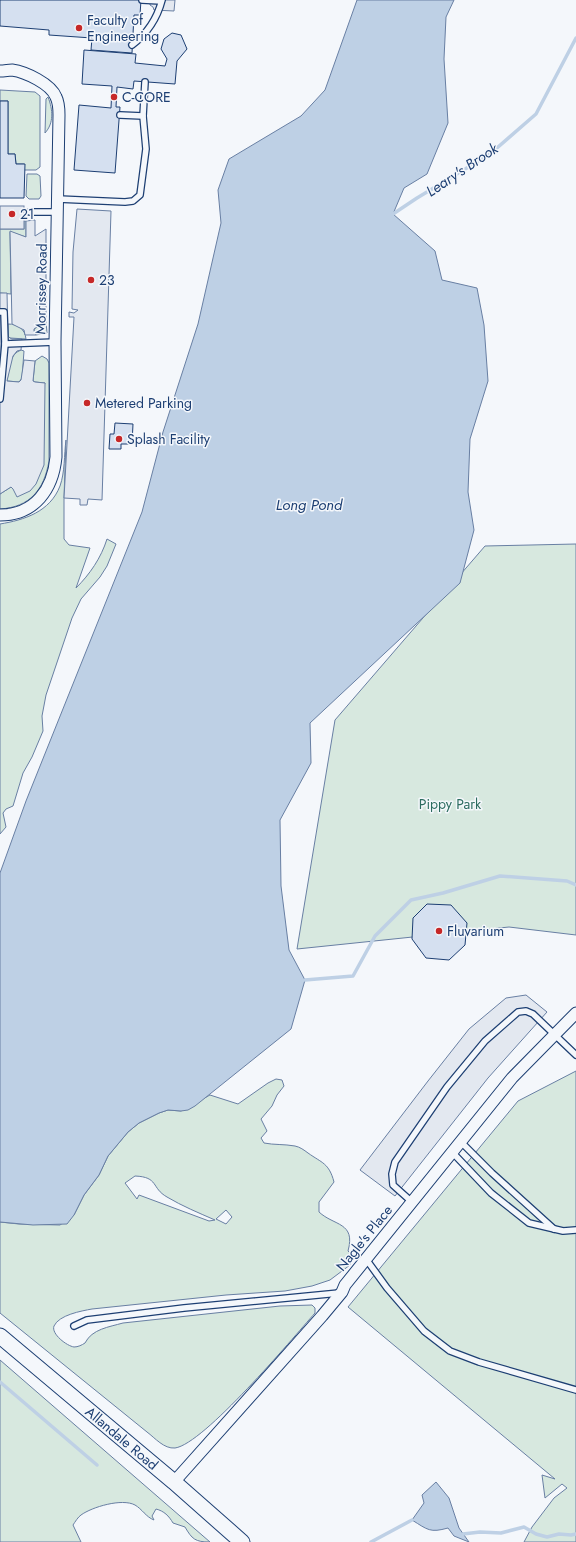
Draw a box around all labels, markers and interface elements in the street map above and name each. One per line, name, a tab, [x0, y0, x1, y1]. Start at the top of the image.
place label: Faculty of Engineering	[87, 10, 159, 46]
marker: Faculty of Engineering	[74, 23, 84, 33]
place label: C-CORE	[122, 87, 171, 107]
marker: C-CORE	[109, 92, 119, 102]
water label: Leary's Brook	[422, 138, 503, 202]
place label: 21	[20, 204, 34, 224]
marker: 21	[7, 209, 17, 219]
street label: Morrissey Road	[30, 243, 52, 335]
place label: 23	[99, 270, 115, 290]
marker: 23	[86, 275, 96, 285]
place label: Metered Parking	[95, 393, 192, 413]
marker: Metered Parking	[82, 398, 92, 408]
place label: Splash Facility	[127, 429, 211, 449]
marker: Splash Facility	[114, 434, 124, 444]
water label: Long Pond	[276, 494, 343, 516]
park label: Pippy Park	[419, 794, 482, 814]
place label: Fluvarium	[447, 921, 504, 941]
marker: Fluvarium	[434, 926, 444, 936]
street label: Nagle's Place	[331, 1201, 397, 1275]
street label: Allandale Road	[81, 1402, 162, 1475]

